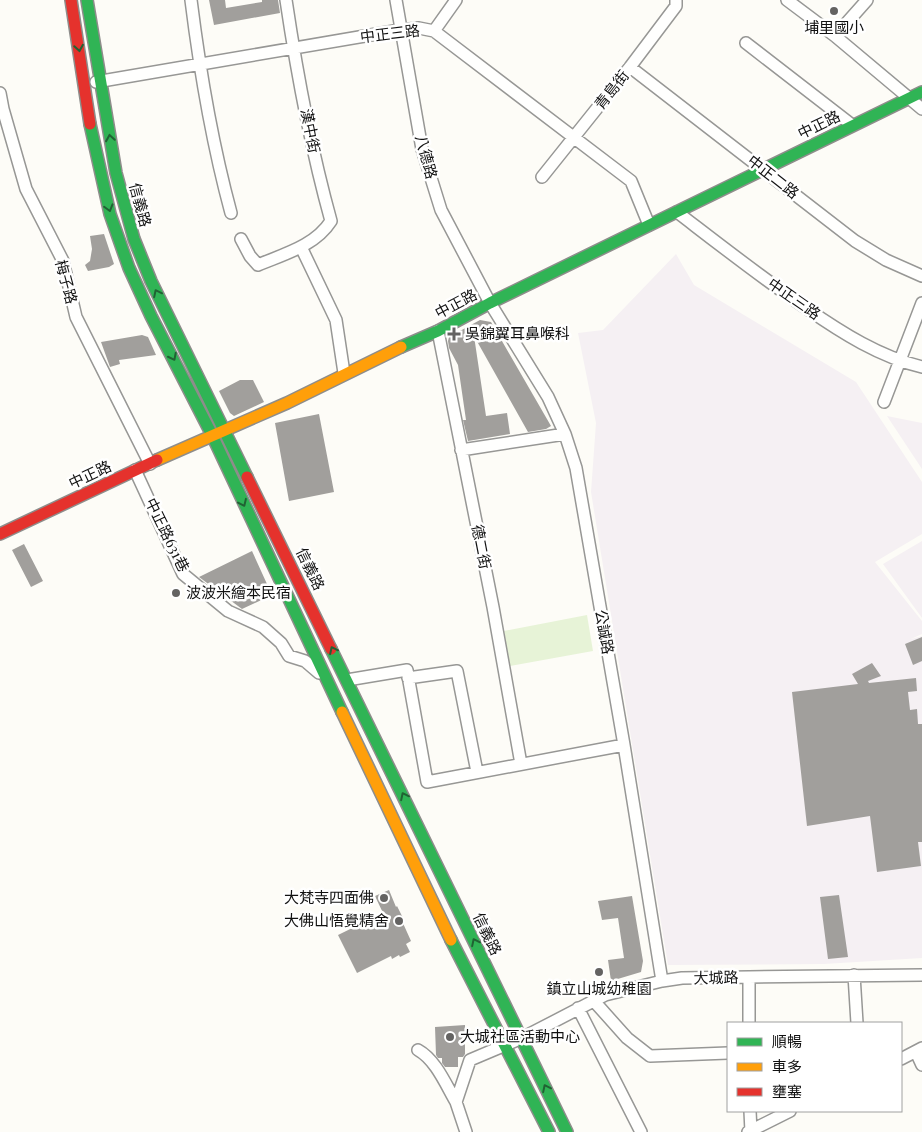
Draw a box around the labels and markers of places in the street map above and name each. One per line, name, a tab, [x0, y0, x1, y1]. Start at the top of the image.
marker: 埔里國小	[828, 5, 840, 17]
place label: 埔里國小	[804, 17, 864, 37]
place label: 吳錦翼耳鼻喉科	[465, 323, 570, 343]
marker: 吳錦翼耳鼻喉科	[447, 327, 461, 341]
place label: 波波米繪本民宿	[186, 582, 291, 602]
marker: 波波米繪本民宿	[170, 587, 182, 599]
place label: 大梵寺四面佛	[284, 887, 374, 907]
marker: 大梵寺四面佛	[378, 892, 390, 904]
place label: 大佛山悟覺精舍	[284, 910, 389, 930]
marker: 大佛山悟覺精舍	[393, 915, 405, 927]
marker: 鎮立山城幼稚園	[593, 966, 605, 978]
place label: 鎮立山城幼稚園	[546, 978, 652, 998]
place label: 大城社區活動中心	[460, 1026, 580, 1046]
marker: 大城社區活動中心	[444, 1031, 456, 1043]

